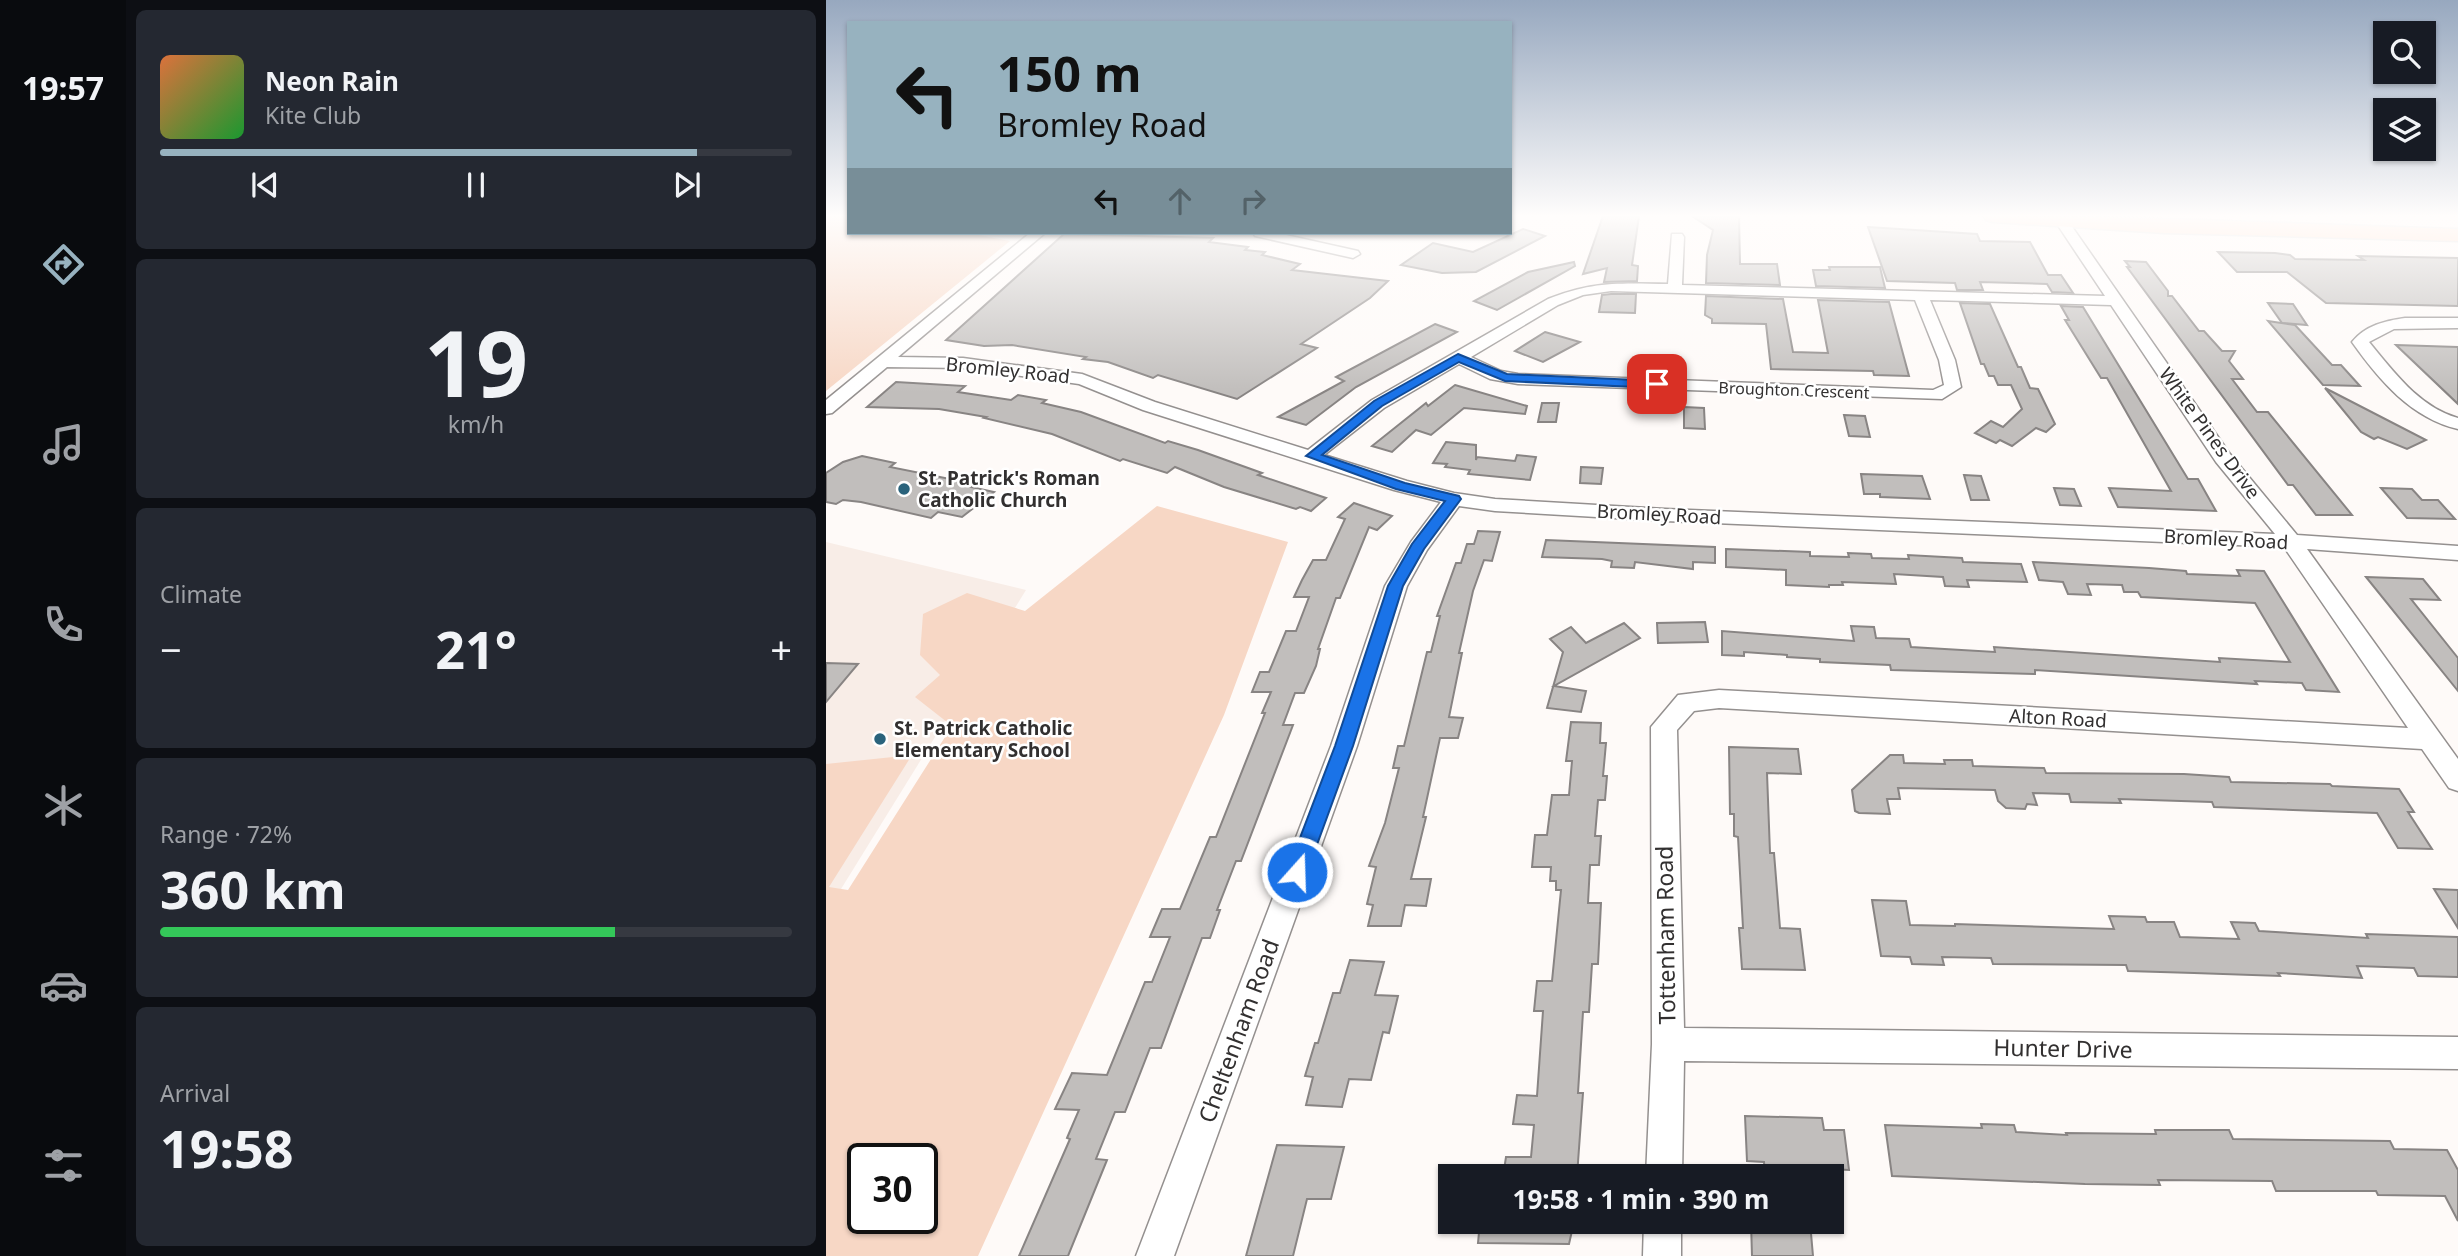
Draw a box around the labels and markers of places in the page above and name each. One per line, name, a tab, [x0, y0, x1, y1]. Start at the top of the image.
pin	[1627, 354, 1687, 414]
place label: St. Patrick's Roman Catholic Church	[918, 465, 1100, 513]
marker: St. Patrick's Roman Catholic Church	[896, 481, 912, 497]
place label: St. Patrick Catholic Elementary School	[894, 715, 1073, 763]
marker: St. Patrick Catholic Elementary School	[872, 731, 888, 747]

